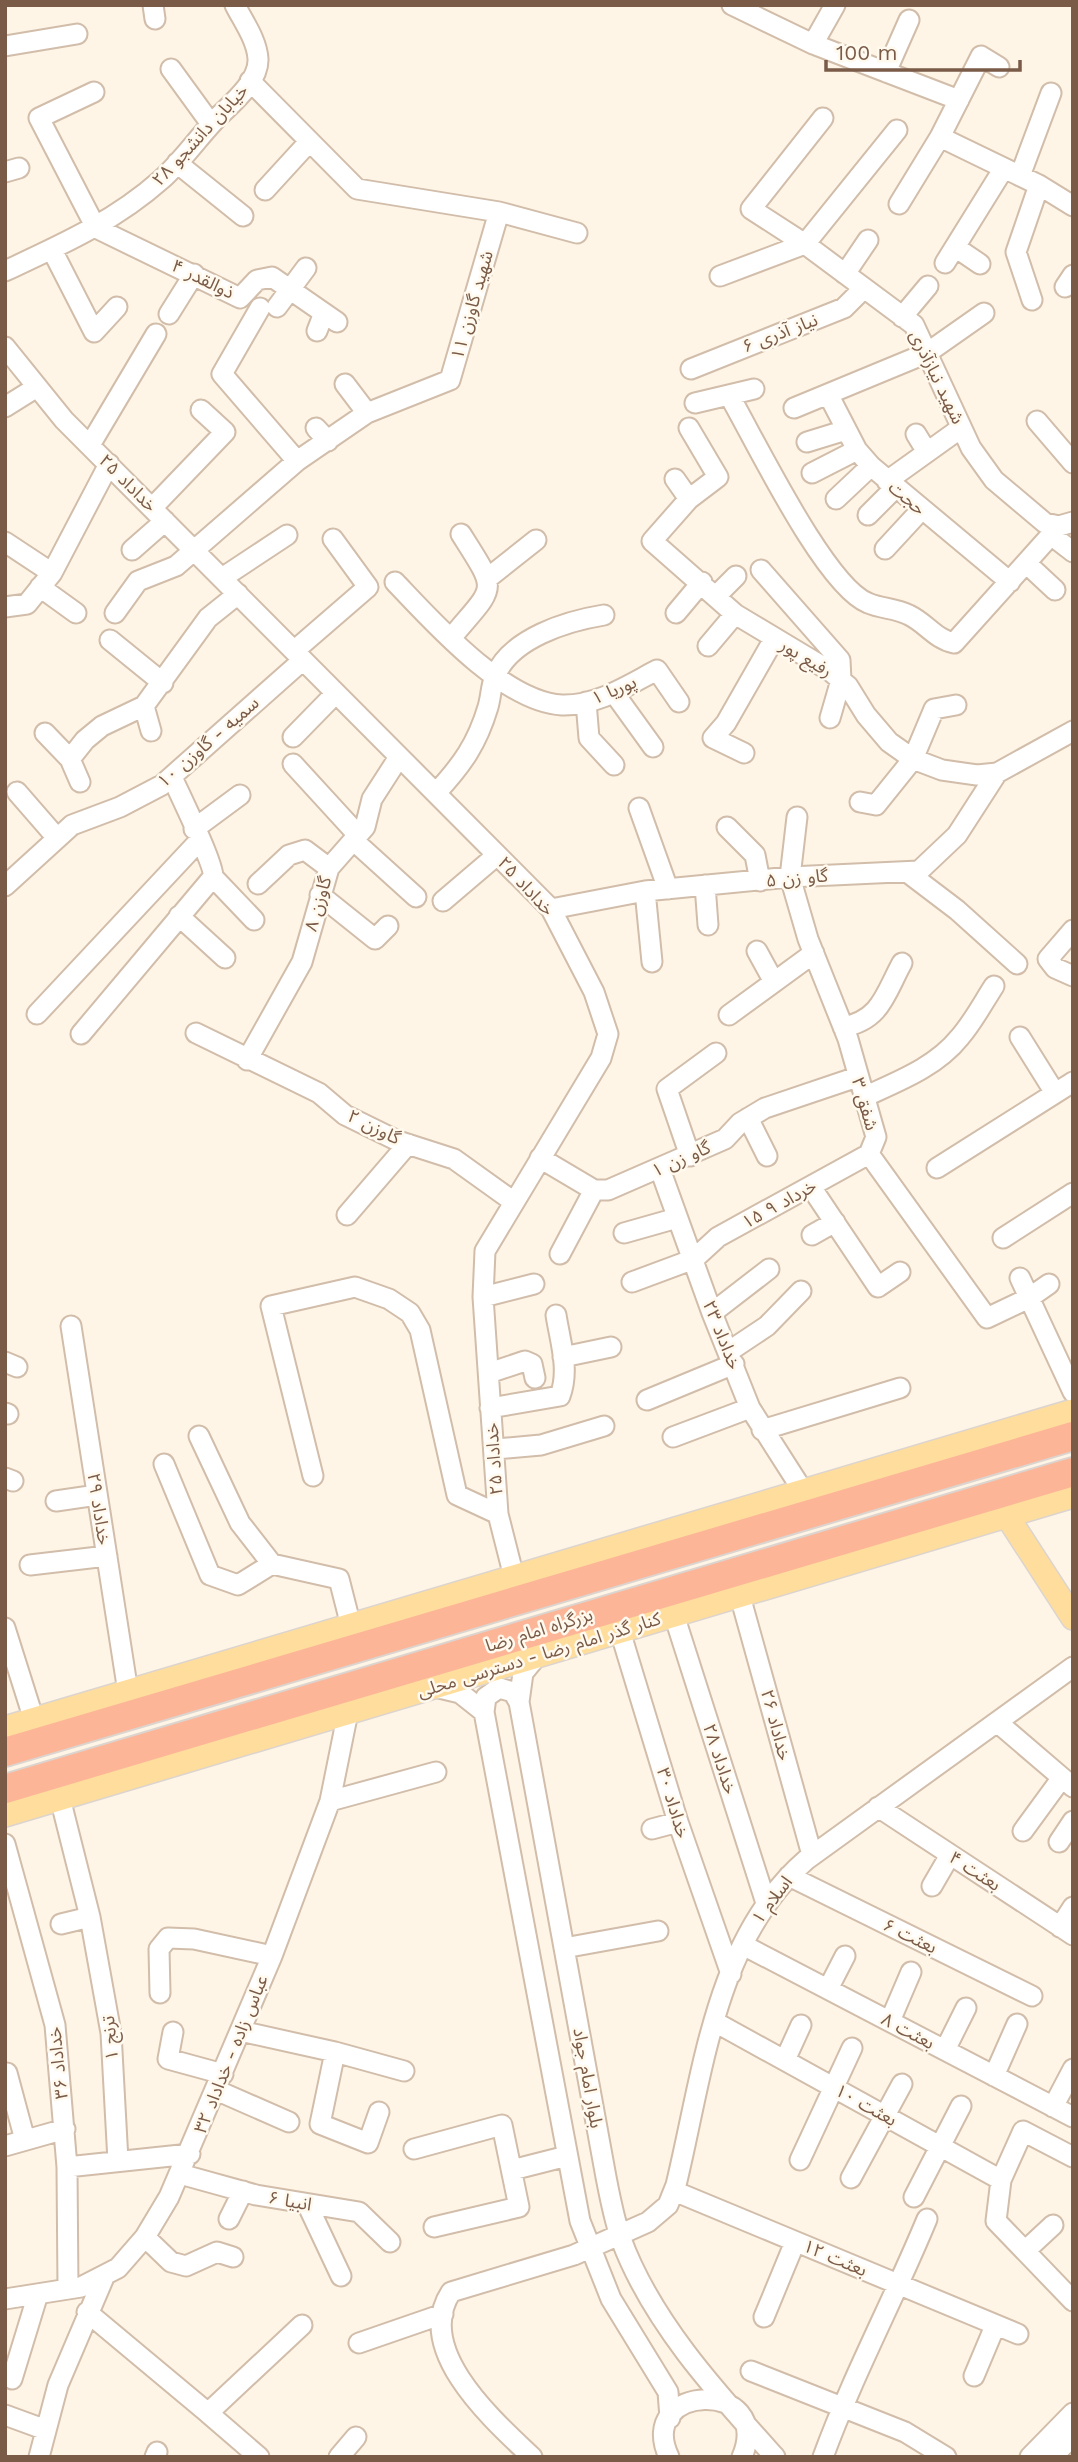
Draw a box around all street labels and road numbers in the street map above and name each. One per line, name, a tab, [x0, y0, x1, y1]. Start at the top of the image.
street label: خیابان دانشجو ۲۸	[147, 80, 253, 190]
street label: شهید گاوزن ۱۱	[446, 248, 498, 362]
street label: ذوالقدر ۴	[168, 254, 238, 304]
street label: نیاز آذری ۶	[739, 309, 821, 357]
street label: شهید نیازآذری	[905, 326, 969, 428]
street label: خداداد ۲۵	[95, 450, 161, 516]
street label: حجت	[885, 476, 930, 519]
street label: رفیع پور	[773, 633, 836, 685]
street label: پوریا ۱	[588, 671, 640, 709]
street label: سمیه - گاوزن ۱۰	[153, 692, 263, 792]
street label: خداداد ۲۵	[494, 852, 559, 919]
street label: گاو زن ۵	[765, 864, 830, 892]
street label: گاوزن ۸	[300, 873, 336, 934]
street label: شفق ۳	[847, 1075, 883, 1133]
street label: گاوزن ۲	[344, 1105, 405, 1149]
street label: گاو زن ۱	[648, 1136, 714, 1182]
street label: ۱۵ خرداد ۹	[738, 1175, 820, 1233]
street label: خداداد ۲۳	[699, 1297, 746, 1372]
street label: خداداد ۲۵	[480, 1422, 507, 1496]
street label: خداداد ۲۹	[83, 1471, 116, 1546]
street label: بزرگراه امام رضا	[483, 1603, 596, 1660]
street label: کنار گذر امام رضا - دسترسی محلی	[415, 1607, 665, 1705]
street label: خداداد ۲۶	[757, 1687, 796, 1763]
street label: خداداد ۲۸	[699, 1721, 742, 1797]
street label: خداداد ۳۰	[653, 1765, 694, 1841]
street label: بعثت ۴	[946, 1846, 1005, 1895]
street label: اسلام ۱	[747, 1872, 800, 1930]
street label: بعثت ۶	[880, 1914, 940, 1957]
street label: عباس زاده - خداداد ۳۲	[189, 1972, 273, 2136]
street label: بعثت ۸	[878, 2008, 938, 2053]
street label: ترنج ۱	[97, 2014, 125, 2061]
street label: خداداد ۳۶	[43, 2026, 72, 2100]
street label: بلوار امام جواد	[565, 2026, 608, 2130]
street label: بعثت ۱۰	[832, 2079, 901, 2130]
street label: انبیا ۶	[267, 2186, 313, 2215]
street label: بعثت ۱۲	[800, 2235, 870, 2280]

